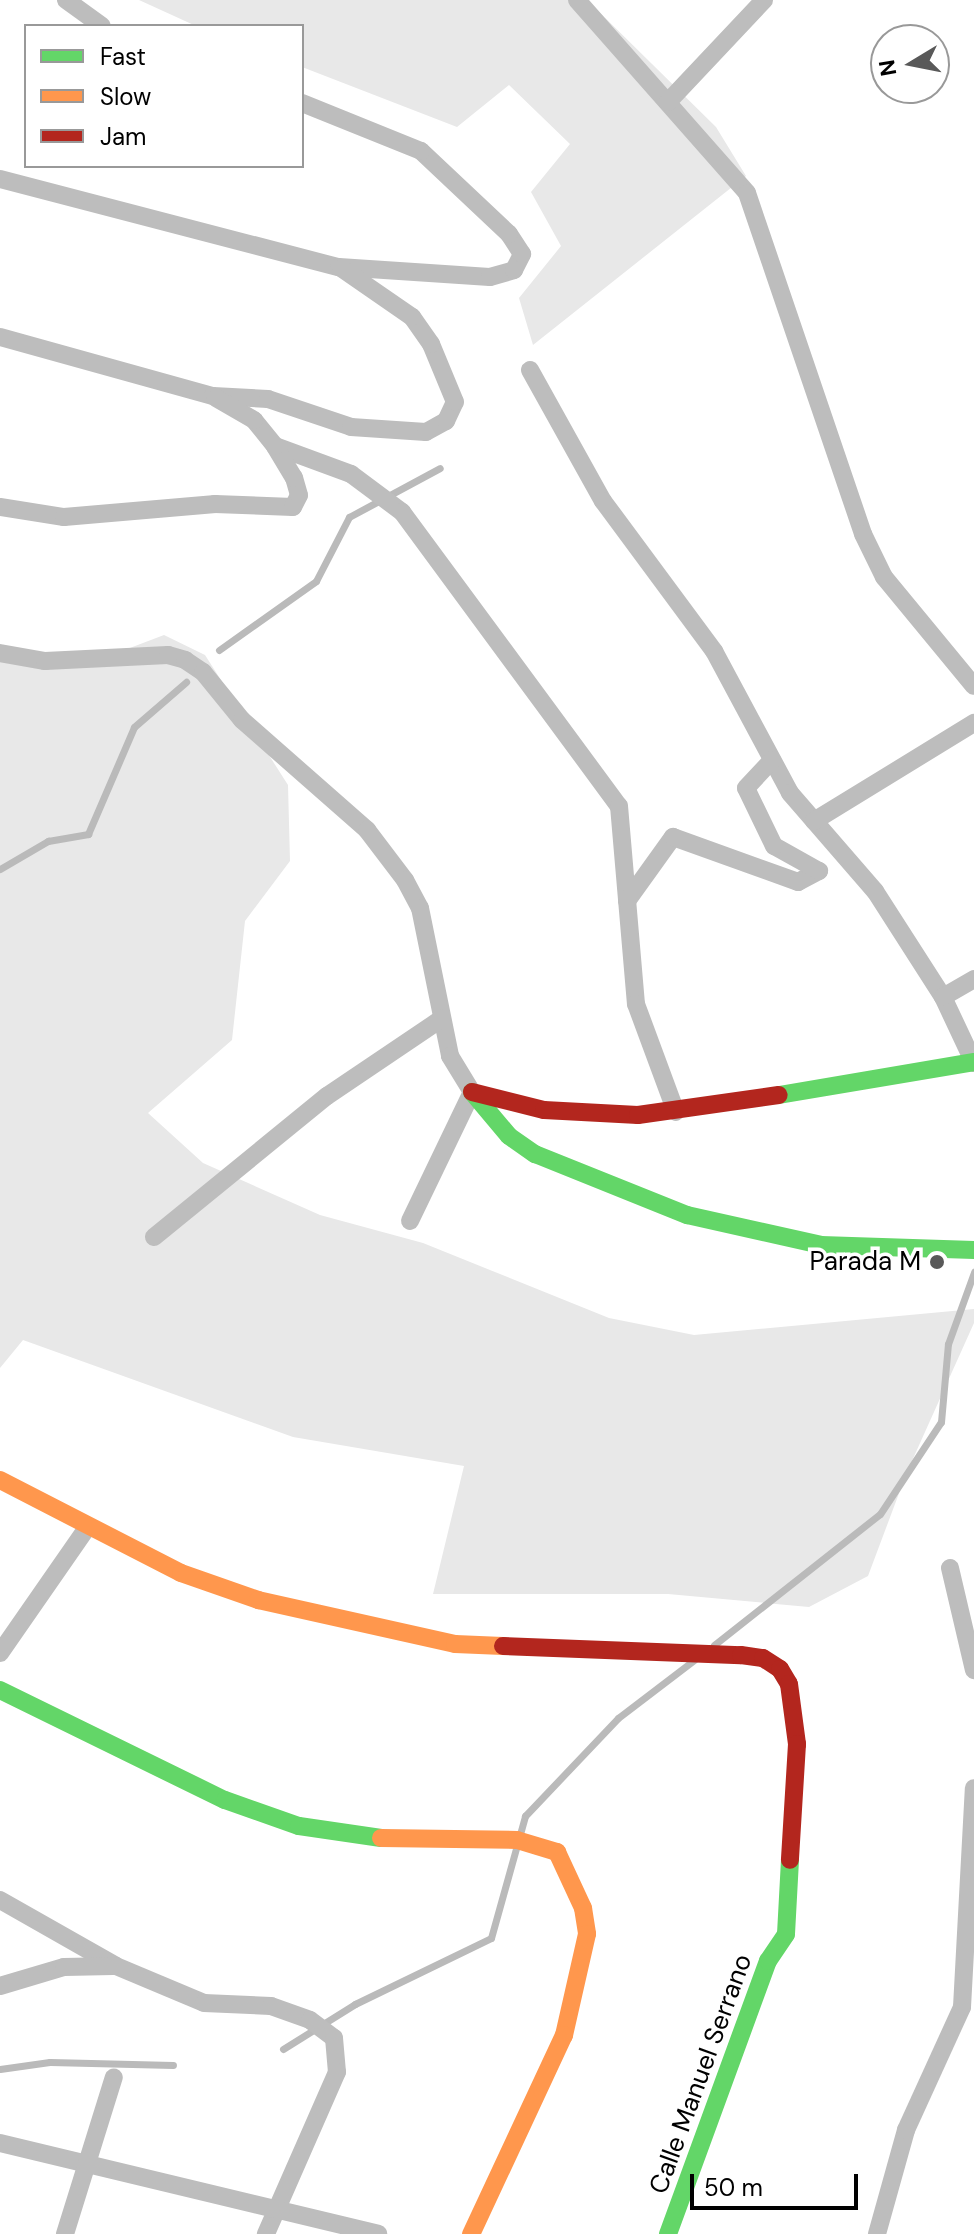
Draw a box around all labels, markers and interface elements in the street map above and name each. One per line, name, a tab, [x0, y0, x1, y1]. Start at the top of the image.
legend	[24, 24, 304, 168]
north arrow	[870, 24, 950, 104]
text: Fast	[100, 41, 146, 72]
text: N	[872, 57, 904, 78]
text: Slow	[100, 81, 151, 112]
text: Jam	[100, 121, 146, 152]
place label: Parada M	[809, 1246, 921, 1278]
marker: Parada M	[928, 1253, 946, 1271]
street label: Calle Manuel Serrano	[643, 1950, 759, 2198]
scale bar	[694, 2158, 862, 2208]
text: 50 m	[704, 2172, 763, 2203]

